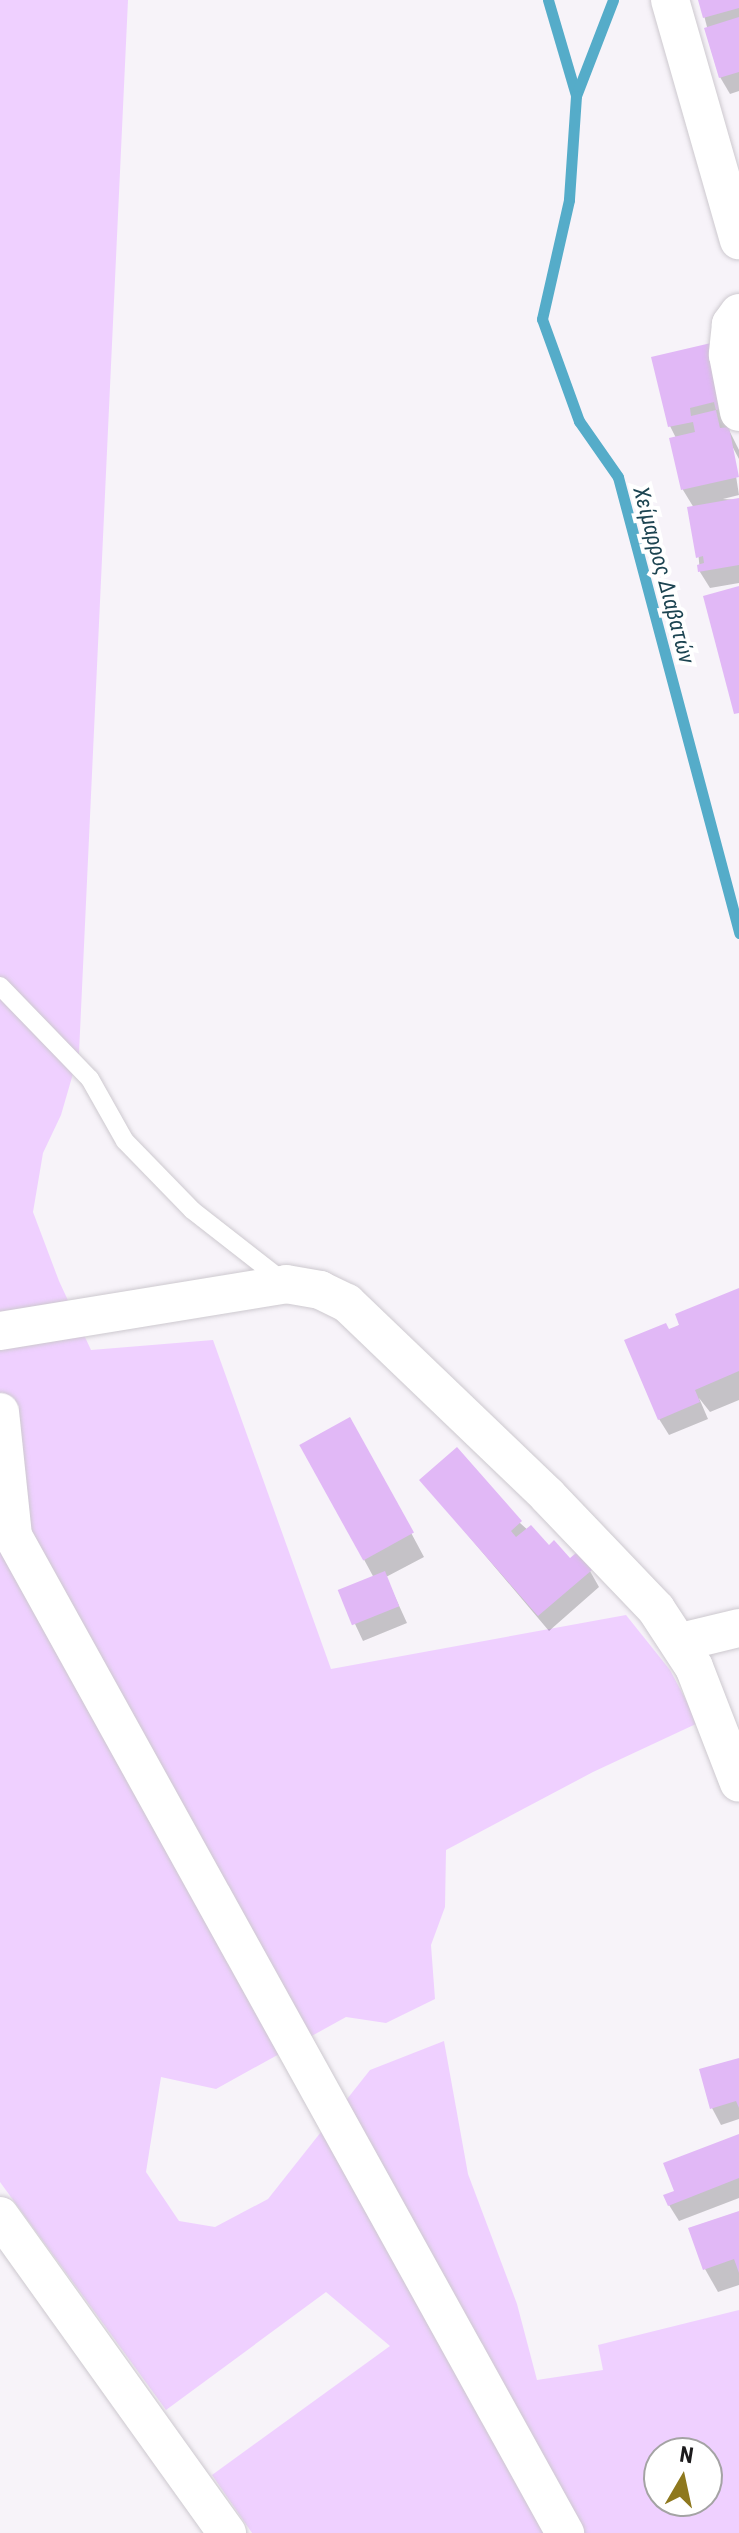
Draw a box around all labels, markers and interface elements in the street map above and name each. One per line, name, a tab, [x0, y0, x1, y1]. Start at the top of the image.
water label: Χείμαρρος Διαβατών	[628, 484, 700, 666]
north arrow	[643, 2437, 723, 2517]
text: N	[678, 2441, 695, 2468]

